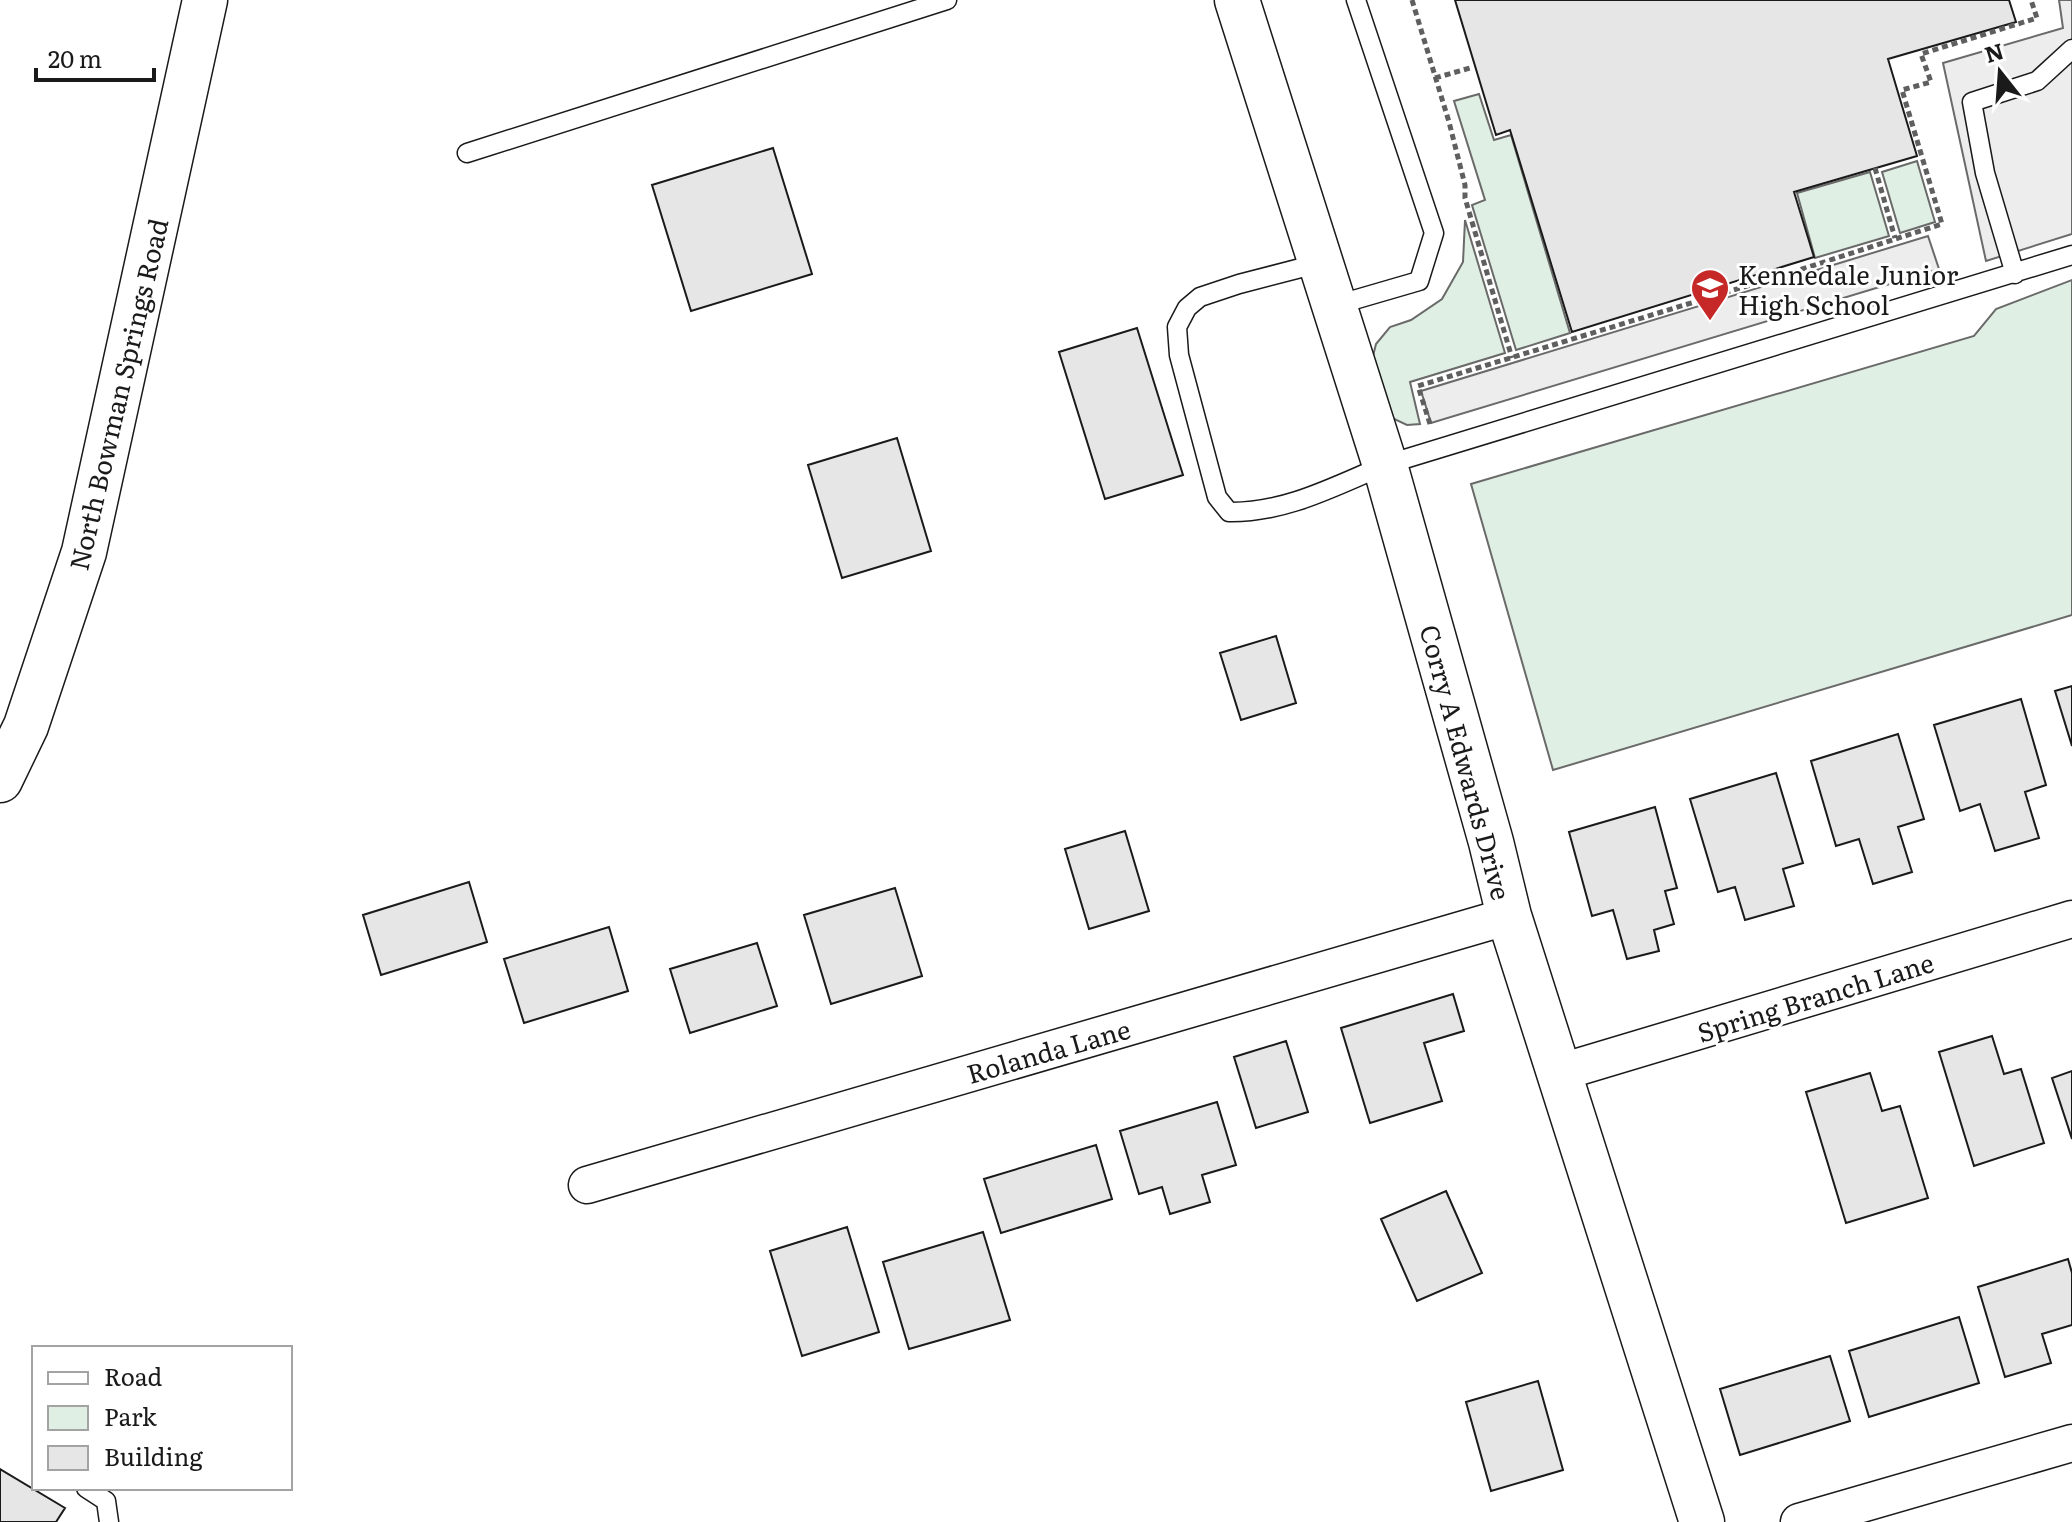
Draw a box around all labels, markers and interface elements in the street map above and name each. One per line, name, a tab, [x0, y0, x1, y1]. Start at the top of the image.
scale bar	[36, 32, 154, 82]
north arrow	[1960, 32, 2040, 112]
text: N	[1980, 33, 2007, 70]
text: 20 m	[48, 40, 102, 75]
street label: North Bowman Springs Road	[58, 214, 177, 574]
place label: Kennedale Junior High School	[1738, 254, 1959, 323]
school or university icon: Kennedale Junior High School	[1689, 267, 1731, 322]
street label: Corry A Edwards Drive	[1411, 620, 1523, 904]
street label: Spring Branch Lane	[1692, 941, 1938, 1051]
street label: Rolanda Lane	[962, 1008, 1134, 1092]
legend	[32, 1346, 292, 1490]
text: Road	[104, 1358, 163, 1393]
text: Park	[104, 1398, 157, 1433]
text: Building	[104, 1438, 203, 1473]

